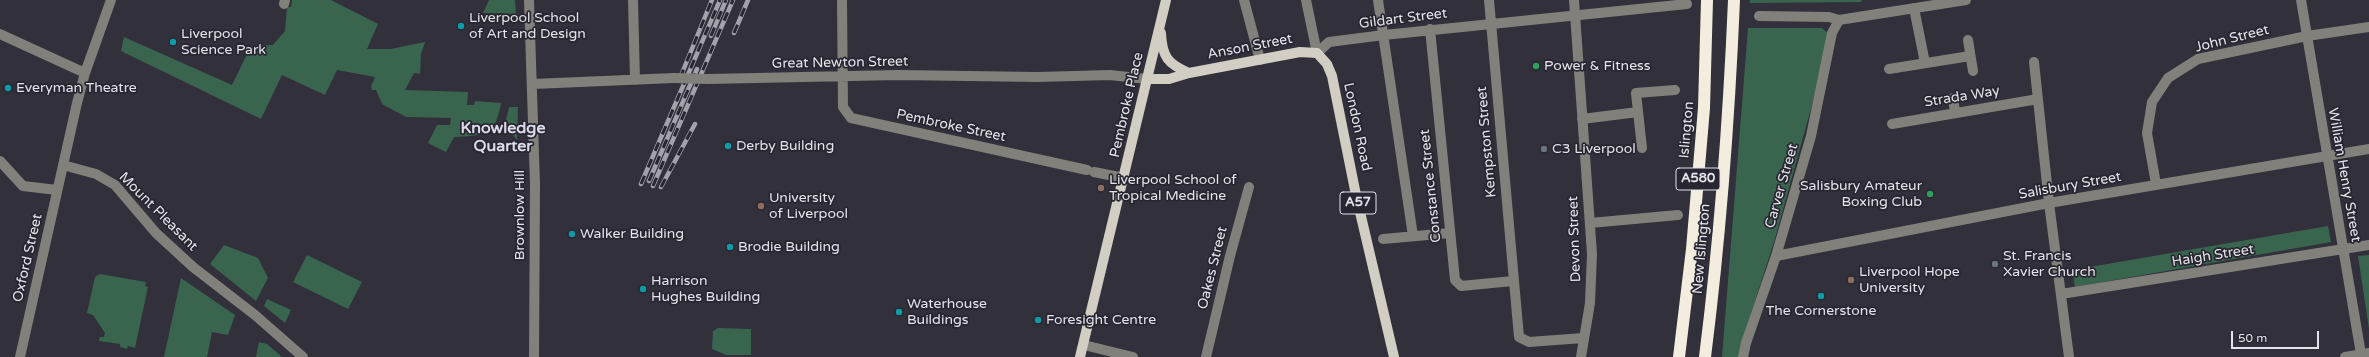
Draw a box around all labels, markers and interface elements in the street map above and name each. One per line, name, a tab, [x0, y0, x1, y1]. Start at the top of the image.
street label: Gildart Street	[1358, 5, 1448, 33]
place label: Liverpool School of Art and Design	[469, 10, 586, 42]
marker: Liverpool School of Art and Design	[456, 21, 466, 31]
street label: John Street	[2193, 22, 2271, 56]
place label: Liverpool Science Park	[181, 26, 266, 58]
street label: Anson Street	[1206, 31, 1294, 63]
marker: Liverpool Science Park	[168, 37, 178, 47]
street label: Pembroke Place	[1107, 51, 1147, 159]
street label: Great Newton Street	[772, 53, 908, 73]
place label: Power & Fitness	[1544, 58, 1651, 74]
marker: Power & Fitness	[1531, 61, 1541, 71]
place label: Everyman Theatre	[16, 80, 137, 96]
street label: London Road	[1339, 81, 1375, 173]
marker: Everyman Theatre	[3, 83, 13, 93]
street label: Strada Way	[1923, 83, 2001, 111]
street label: Kempston Street	[1474, 86, 1500, 198]
street label: Islington	[1676, 101, 1698, 159]
street label: Pembroke Street	[895, 106, 1007, 146]
street label: William Henry Street	[2324, 107, 2364, 243]
district label: Knowledge Quarter	[460, 119, 546, 157]
street label: Constance Street	[1417, 128, 1445, 244]
place label: Derby Building	[736, 138, 834, 154]
marker: Derby Building	[723, 141, 733, 151]
place label: C3 Liverpool	[1552, 141, 1636, 157]
street label: Carver Street	[1762, 142, 1802, 230]
marker: C3 Liverpool	[1539, 144, 1549, 154]
road number: A580	[1676, 168, 1720, 190]
street label: Mount Pleasant	[115, 169, 201, 255]
street label: Salisbury Street	[2017, 169, 2123, 203]
street label: Brownlow Hill	[512, 170, 528, 260]
place label: Liverpool School of Tropical Medicine	[1109, 172, 1237, 204]
place label: Salisbury Amateur Boxing Club	[1800, 178, 1922, 210]
marker: Liverpool School of Tropical Medicine	[1096, 183, 1106, 193]
marker: Salisbury Amateur Boxing Club	[1925, 189, 1935, 199]
place label: University of Liverpool	[769, 190, 848, 222]
road number: A57	[1340, 192, 1376, 214]
street label: Devon Street	[1565, 196, 1585, 282]
marker: University of Liverpool	[756, 201, 766, 211]
street label: New Islington	[1690, 203, 1714, 295]
street label: Oxford Street	[10, 212, 46, 304]
street label: Oakes Street	[1195, 225, 1231, 311]
place label: Walker Building	[580, 226, 684, 242]
marker: Walker Building	[567, 229, 577, 239]
place label: Brodie Building	[738, 239, 840, 255]
street label: Haigh Street	[2171, 241, 2255, 271]
marker: Brodie Building	[725, 242, 735, 252]
place label: St. Francis Xavier Church	[2003, 248, 2096, 280]
marker: St. Francis Xavier Church	[1990, 259, 2000, 269]
place label: Liverpool Hope University	[1859, 264, 1960, 296]
place label: Harrison Hughes Building	[651, 273, 760, 306]
marker: Liverpool Hope University	[1846, 275, 1856, 285]
marker: Harrison Hughes Building	[638, 284, 648, 294]
marker: The Cornerstone	[1816, 291, 1826, 301]
place label: Waterhouse Buildings	[907, 296, 987, 328]
place label: The Cornerstone	[1766, 303, 1876, 319]
marker: Waterhouse Buildings	[894, 307, 904, 317]
place label: Foresight Centre	[1046, 312, 1156, 328]
marker: Foresight Centre	[1033, 315, 1043, 325]
scale bar	[2233, 323, 2321, 349]
text: 50 m	[2238, 331, 2267, 345]

